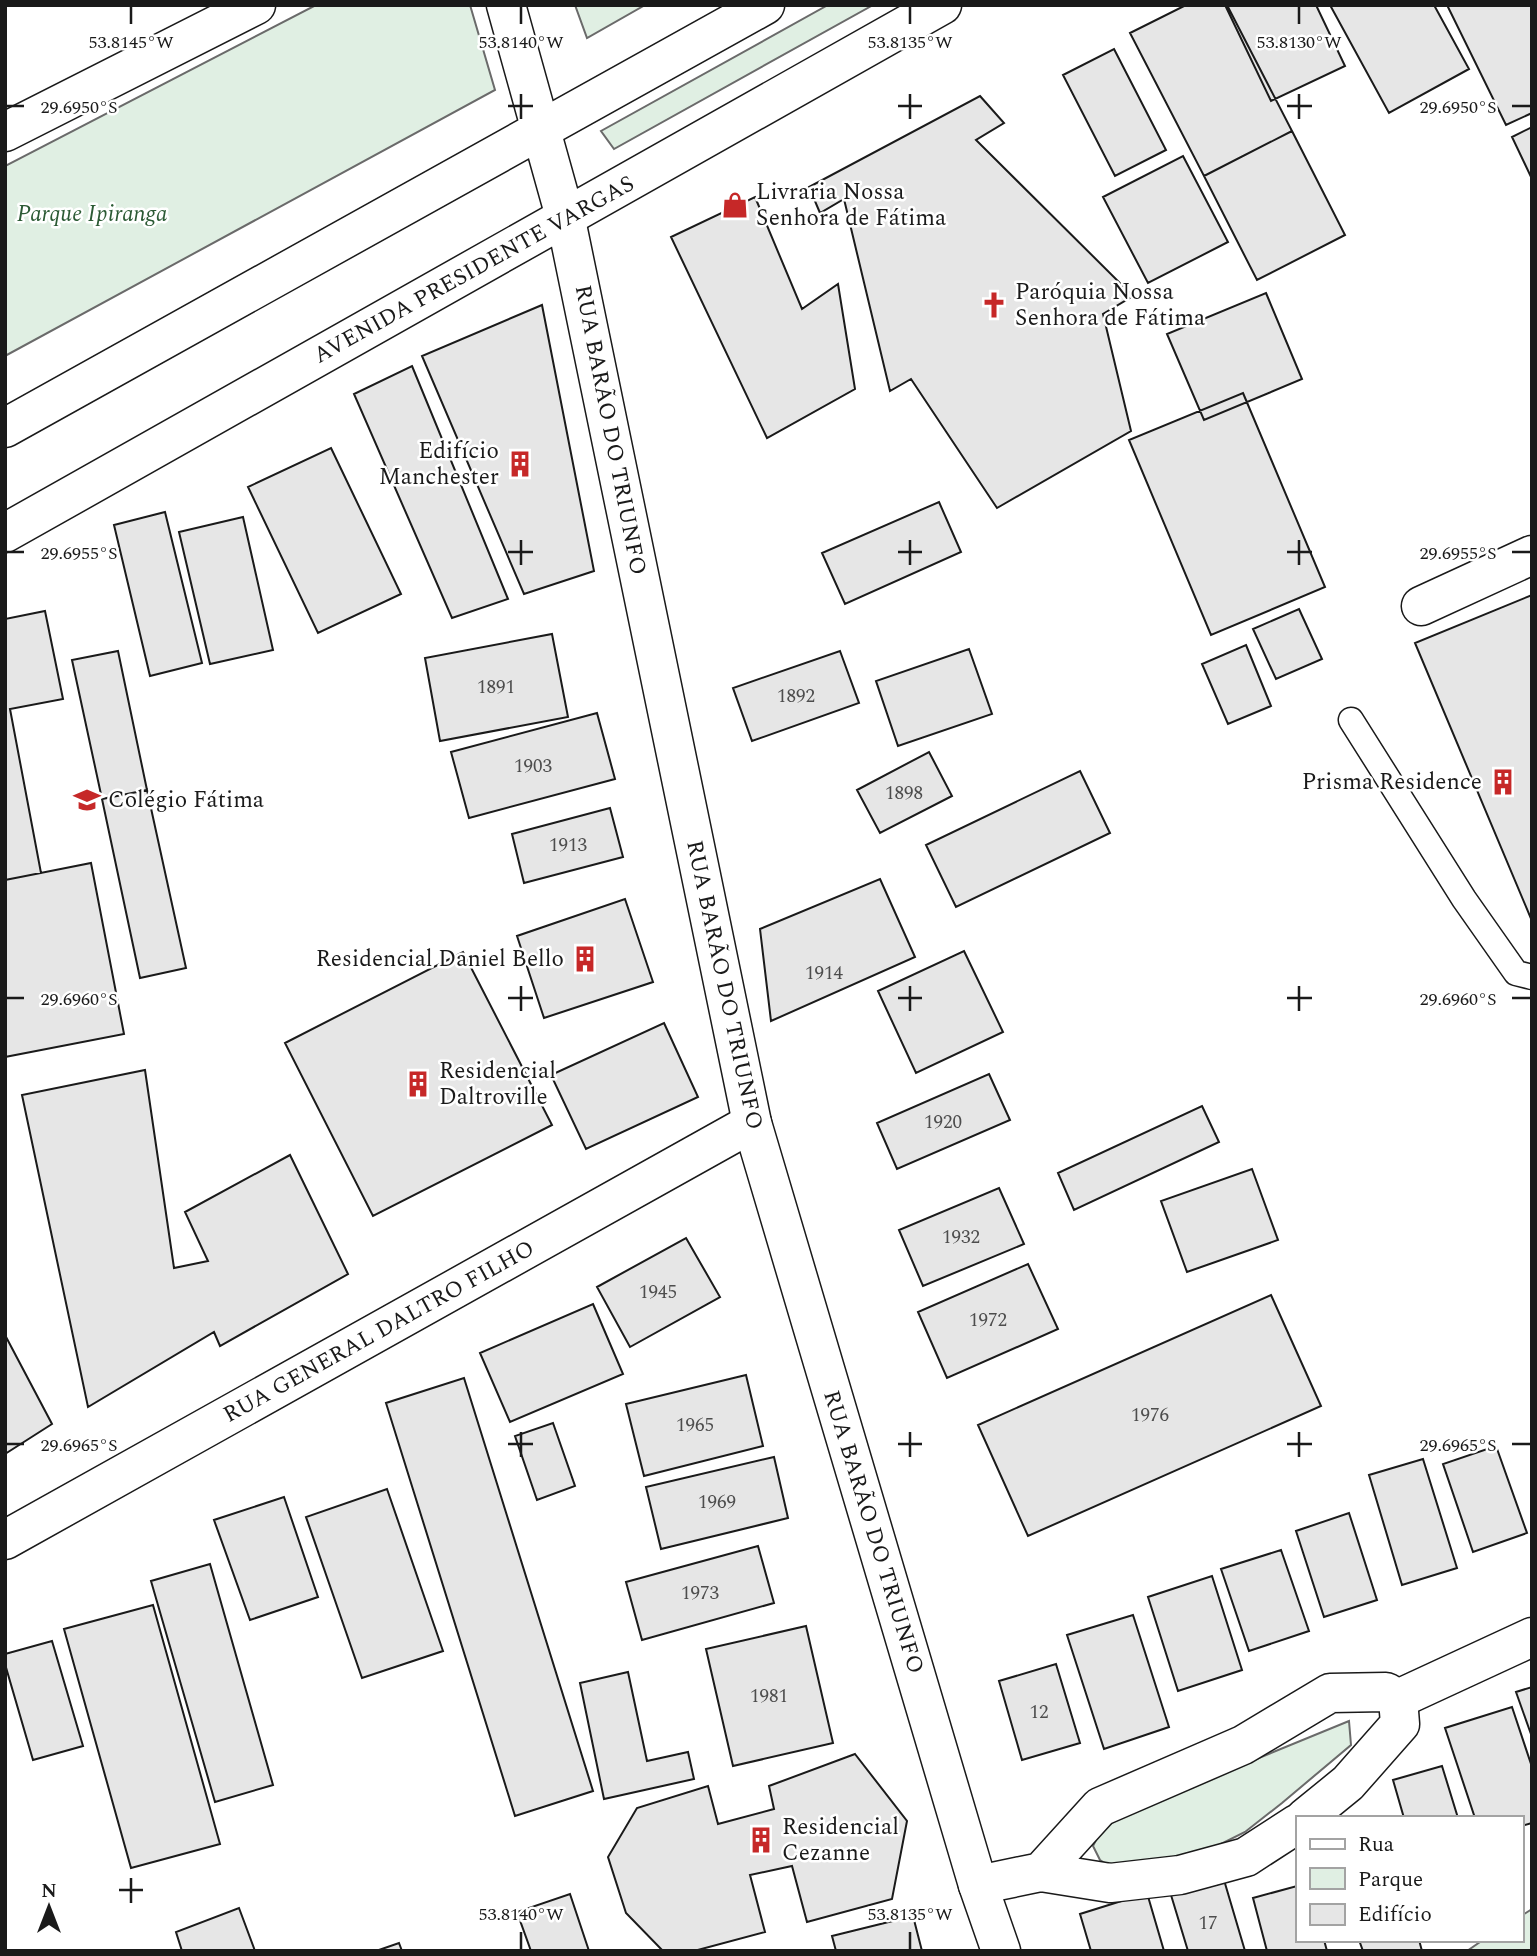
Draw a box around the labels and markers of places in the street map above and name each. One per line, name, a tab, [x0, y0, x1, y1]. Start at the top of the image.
place label: Livraria Nossa Senhora de Fátima	[756, 175, 946, 236]
shop icon: Livraria Nossa Senhora de Fátima	[720, 190, 750, 220]
place label: Paróquia Nossa Senhora de Fátima	[1015, 275, 1205, 336]
church icon: Paróquia Nossa Senhora de Fátima	[979, 290, 1009, 320]
place label: Edifício Manchester	[379, 434, 499, 495]
building icon: Edifício Manchester	[505, 449, 535, 479]
place label: Prisma Residence	[1302, 765, 1482, 800]
building icon: Prisma Residence	[1488, 767, 1518, 797]
place label: Colégio Fátima	[108, 783, 264, 818]
school or university icon: Colégio Fátima	[72, 785, 102, 815]
place label: Residencial Daniel Bello	[316, 942, 564, 977]
building icon: Residencial Daniel Bello	[570, 944, 600, 974]
place label: Residencial Daltroville	[439, 1054, 556, 1115]
building icon: Residencial Daltroville	[403, 1069, 433, 1099]
place label: Residencial Cezanne	[782, 1810, 899, 1871]
building icon: Residencial Cezanne	[746, 1825, 776, 1855]

